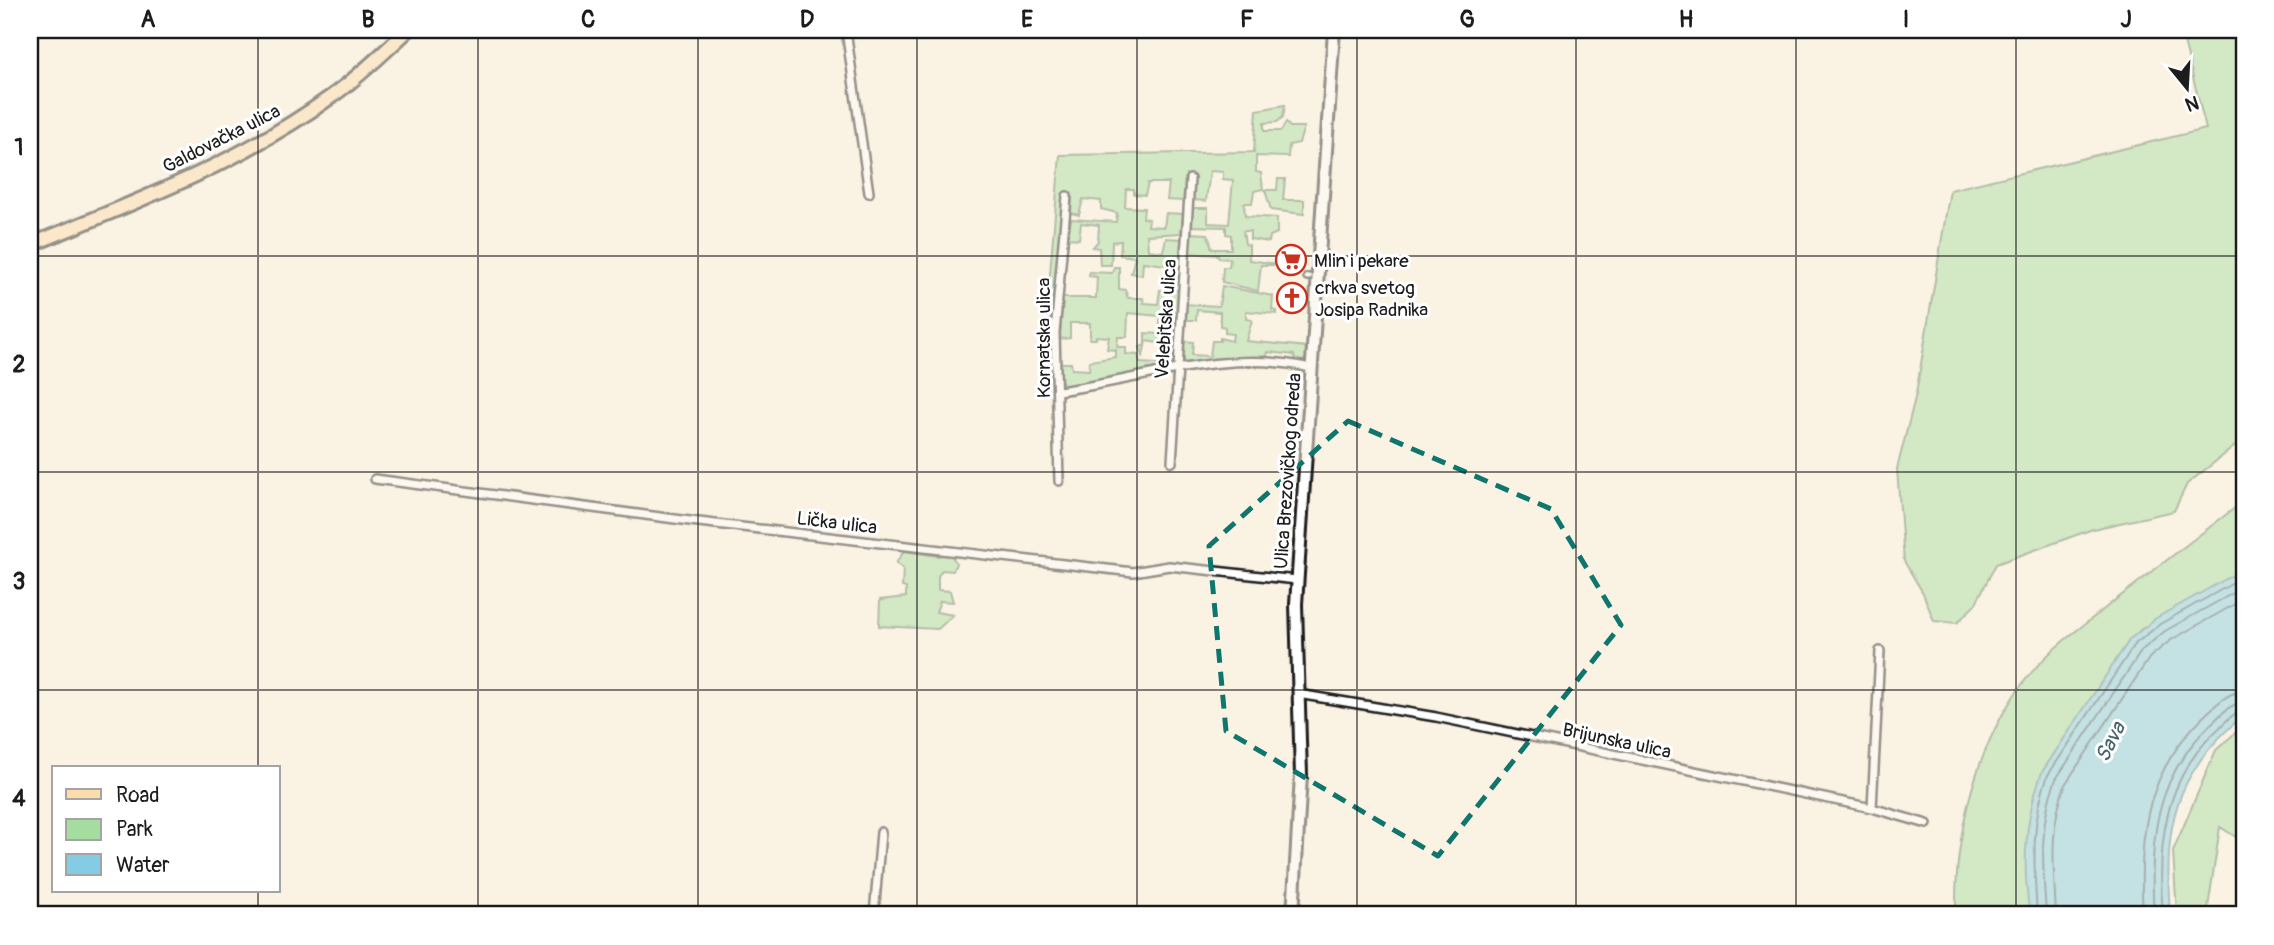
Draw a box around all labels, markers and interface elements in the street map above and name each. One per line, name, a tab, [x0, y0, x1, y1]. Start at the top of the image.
text: A	[141, 5, 156, 34]
text: B	[361, 5, 375, 34]
text: C	[581, 5, 595, 34]
text: D	[800, 5, 814, 34]
text: E	[1021, 5, 1033, 34]
text: F	[1240, 5, 1254, 34]
text: G	[1459, 5, 1475, 34]
text: H	[1679, 5, 1693, 34]
text: I	[1903, 5, 1909, 34]
text: J	[2120, 5, 2132, 34]
north arrow	[2152, 52, 2222, 122]
text: N	[2182, 90, 2202, 117]
street label: Galdovačka ulica	[158, 99, 285, 179]
text: 1	[15, 133, 24, 162]
supermarket icon: Mlin i pekare	[1274, 243, 1308, 277]
place label: Mlin i pekare	[1314, 249, 1409, 273]
street label: Velebitska ulica	[1150, 258, 1182, 380]
place label: crkva svetog Josipa Radnika	[1315, 276, 1428, 322]
street label: Kornatska ulica	[1032, 278, 1056, 398]
church icon: crkva svetog Josipa Radnika	[1275, 281, 1309, 315]
text: 2	[13, 350, 26, 379]
street label: Ulica Brezovičkog odreda	[1269, 372, 1307, 570]
street label: Lička ulica	[795, 506, 879, 540]
text: 3	[13, 567, 25, 596]
water label: Sava	[2089, 717, 2132, 767]
street label: Brijunska ulica	[1560, 718, 1674, 764]
legend	[52, 766, 280, 892]
text: Road	[116, 782, 160, 809]
text: 4	[12, 784, 26, 813]
text: Park	[116, 816, 153, 843]
text: Water	[116, 852, 170, 879]

